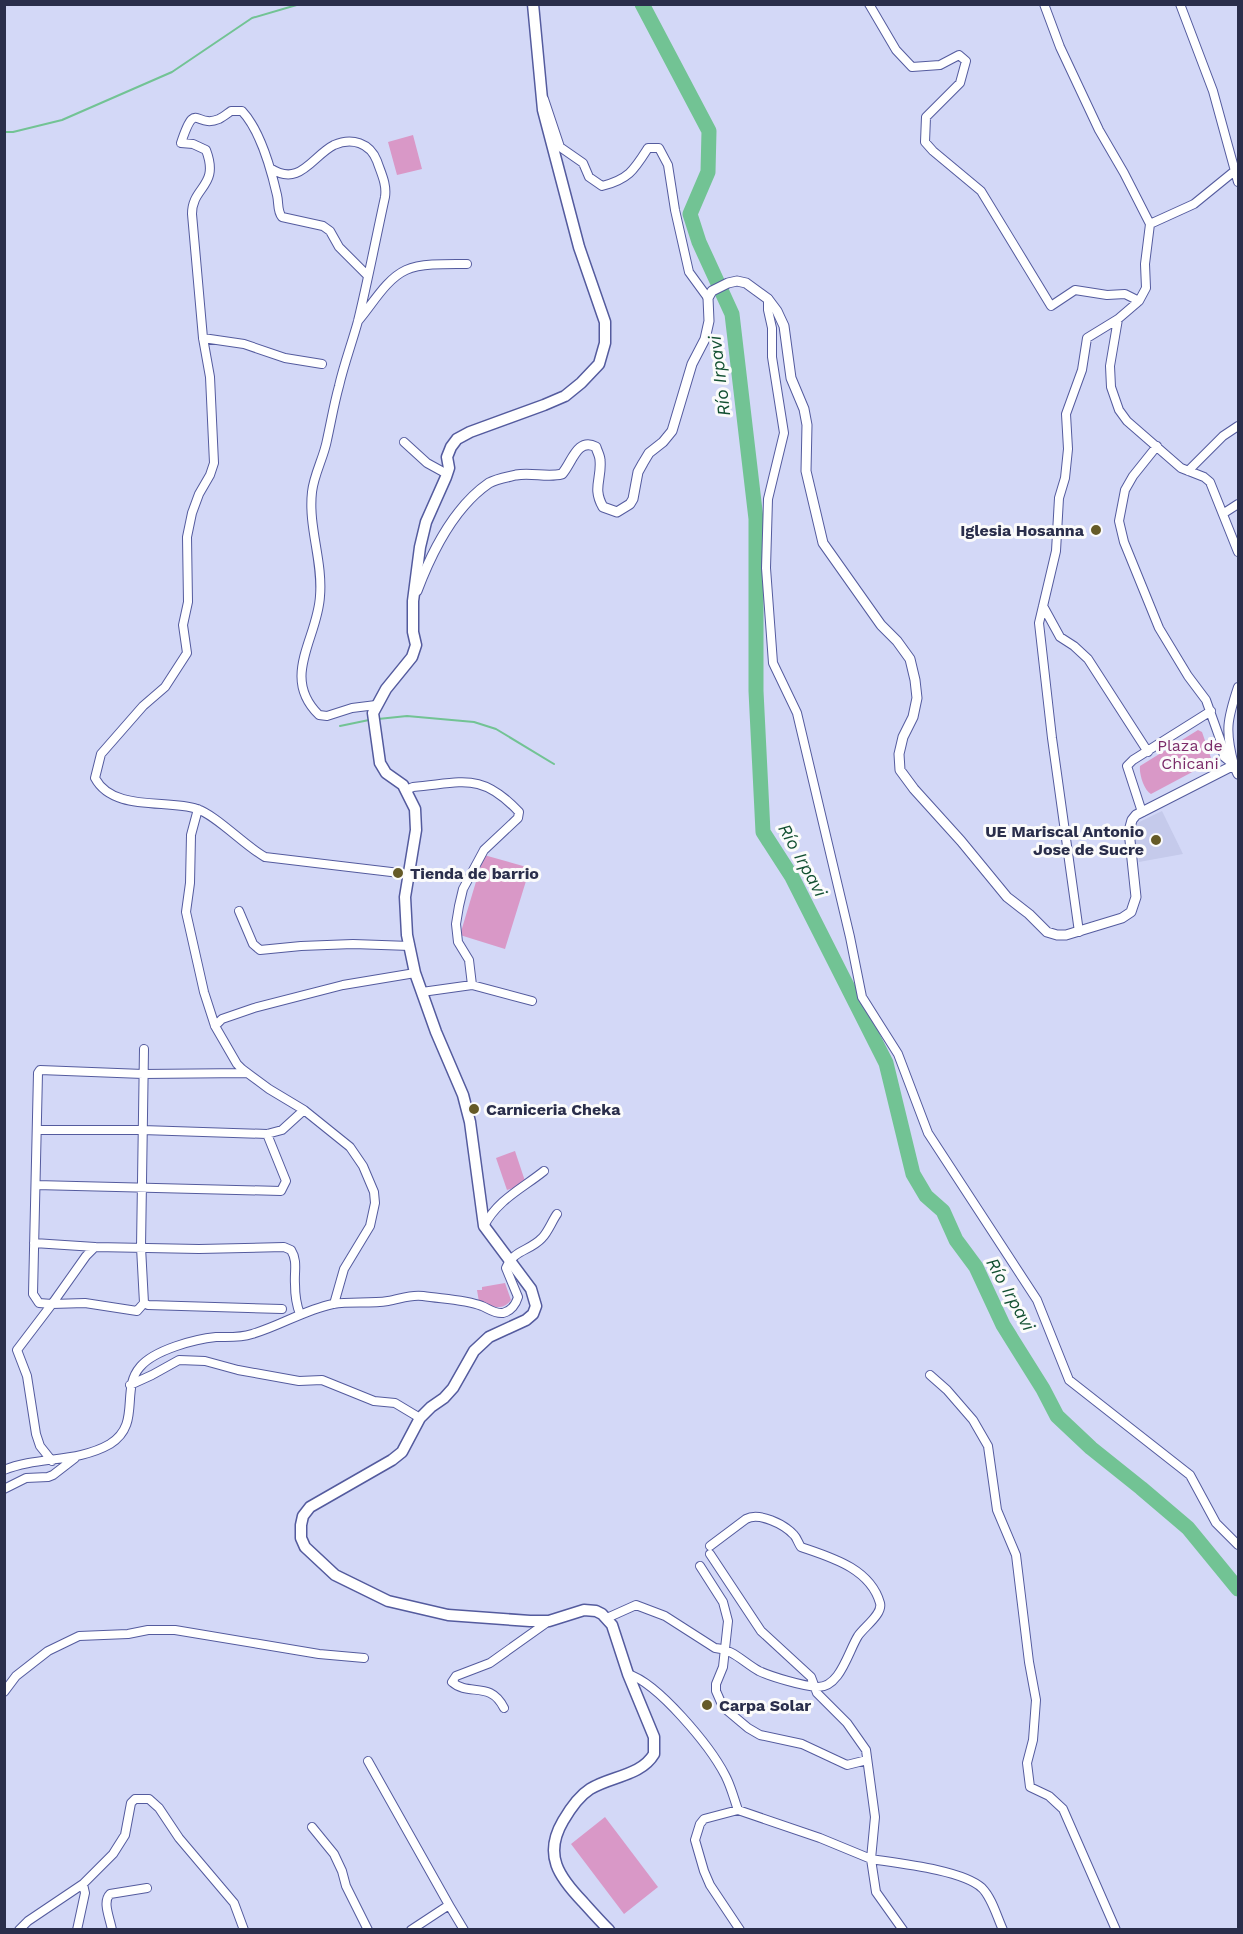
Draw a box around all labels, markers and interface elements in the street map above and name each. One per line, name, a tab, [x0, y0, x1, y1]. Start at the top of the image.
water label: Río Irpavi	[704, 333, 734, 417]
place label: Iglesia Hosanna	[960, 521, 1085, 540]
marker: Iglesia Hosanna	[1089, 523, 1103, 537]
park label: Plaza de Chicani	[1157, 736, 1223, 773]
water label: Río Irpavi	[774, 820, 832, 902]
place label: UE Mariscal Antonio Jose de Sucre	[985, 822, 1144, 859]
marker: UE Mariscal Antonio Jose de Sucre	[1149, 833, 1163, 847]
place label: Tienda de barrio	[410, 864, 539, 883]
marker: Tienda de barrio	[391, 866, 405, 880]
place label: Carniceria Cheka	[486, 1100, 621, 1119]
marker: Carniceria Cheka	[467, 1102, 481, 1116]
water label: Río Irpavi	[982, 1254, 1040, 1336]
place label: Carpa Solar	[719, 1696, 811, 1715]
marker: Carpa Solar	[700, 1698, 714, 1712]

